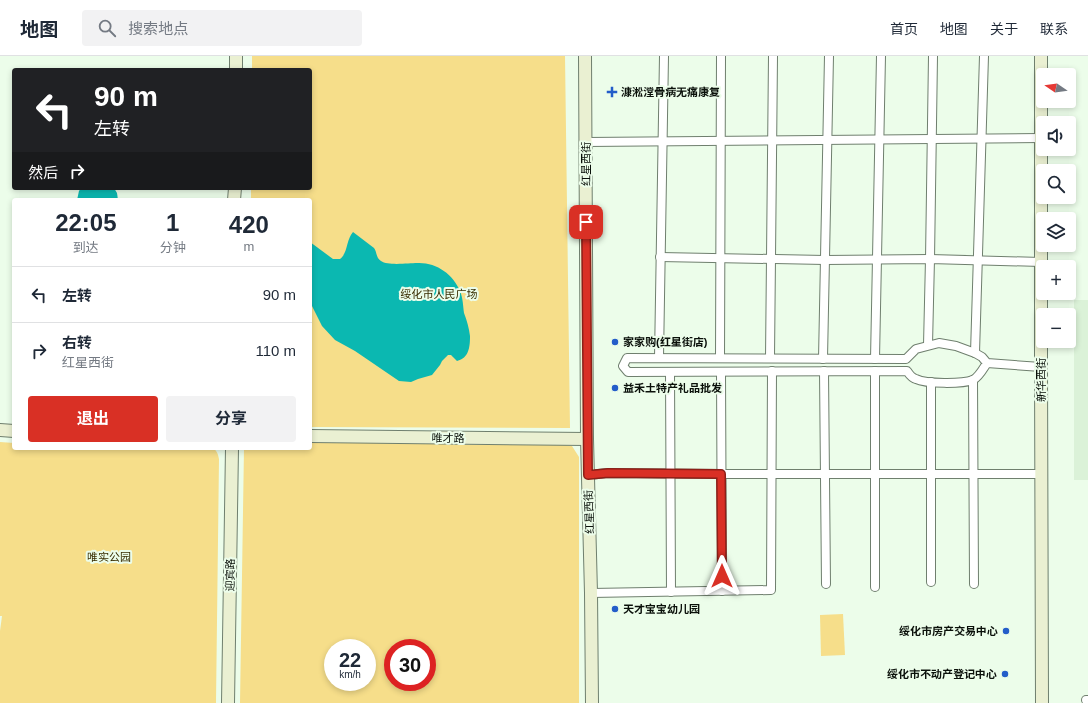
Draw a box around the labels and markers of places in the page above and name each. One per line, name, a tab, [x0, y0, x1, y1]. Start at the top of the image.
marker: 漮淞漟骨病无痛康复	[606, 86, 618, 98]
place label: 漮淞漟骨病无痛康复	[621, 86, 720, 98]
pin	[569, 205, 603, 239]
place label: 家家购(红星街店)	[623, 336, 708, 348]
marker: 家家购(红星街店)	[610, 337, 620, 347]
place label: 益禾土特产礼品批发	[623, 382, 722, 394]
marker: 益禾土特产礼品批发	[610, 383, 620, 393]
place label: 天才宝宝幼儿园	[623, 603, 700, 615]
marker: 天才宝宝幼儿园	[610, 604, 620, 614]
place label: 绥化市房产交易中心	[899, 625, 998, 637]
marker: 绥化市房产交易中心	[1001, 626, 1011, 636]
place label: 绥化市不动产登记中心	[887, 668, 997, 680]
marker: 绥化市不动产登记中心	[1000, 669, 1010, 679]

